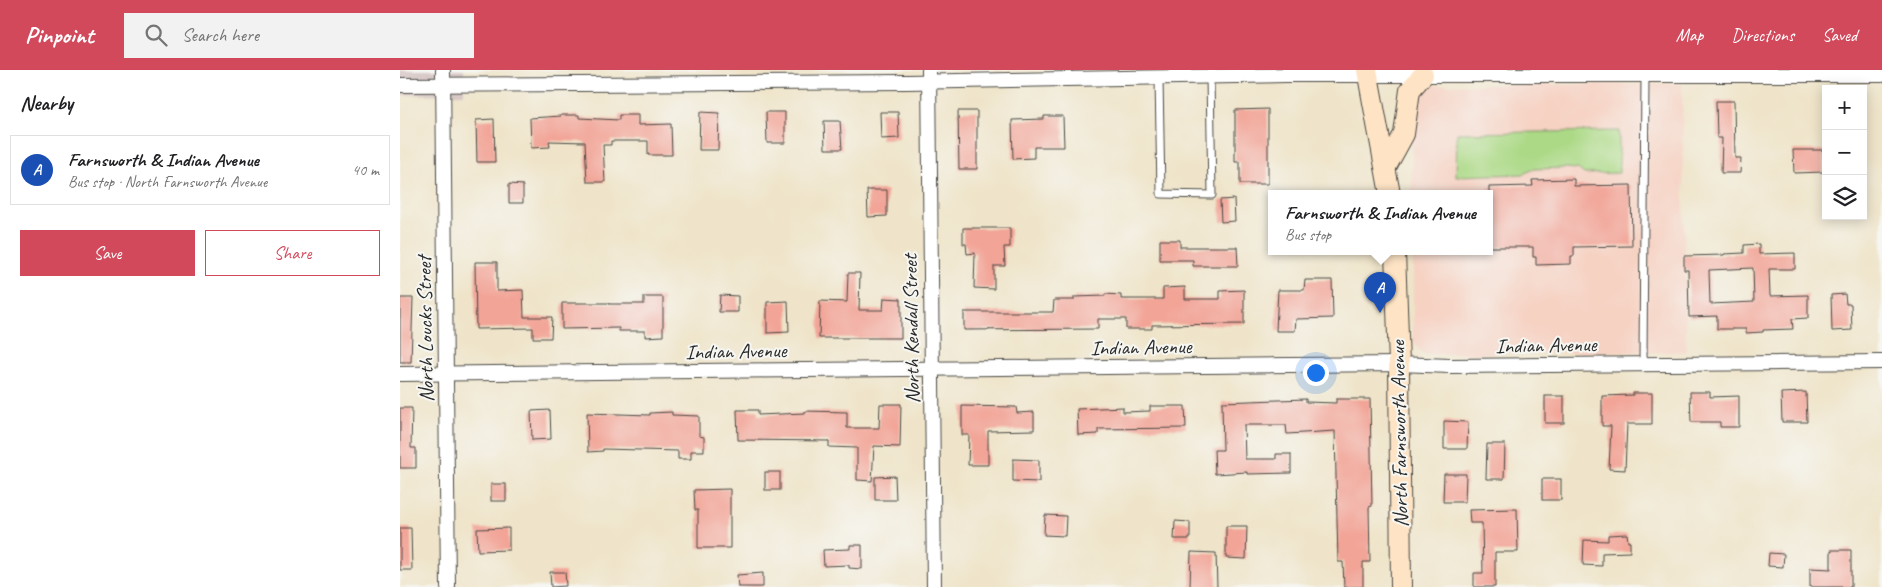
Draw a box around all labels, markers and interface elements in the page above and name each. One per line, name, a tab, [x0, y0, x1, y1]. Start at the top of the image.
search box	[124, 13, 474, 58]
text: Pinpoint	[25, 20, 94, 50]
icon: search	[142, 21, 170, 49]
text: Search here	[182, 23, 259, 47]
text: Map	[1676, 24, 1703, 46]
text: Directions	[1731, 24, 1794, 46]
text: Saved	[1822, 24, 1857, 46]
map controls	[1822, 85, 1867, 220]
button: +	[1822, 85, 1867, 130]
text: Nearby	[20, 90, 73, 116]
button: −	[1822, 130, 1867, 175]
text: Farnsworth & Indian Avenue	[68, 148, 259, 172]
text: A	[33, 160, 41, 180]
text: 40 m	[352, 160, 379, 180]
text: Bus stop · North Farnsworth Avenue	[68, 172, 267, 192]
button: layers	[1822, 175, 1867, 220]
popup	[1268, 190, 1493, 255]
text: Farnsworth & Indian Avenue	[1285, 201, 1476, 225]
text: Bus stop	[1285, 225, 1331, 245]
button: Save	[20, 230, 195, 276]
button: Share	[205, 230, 380, 276]
street label: North Kendall Street	[897, 252, 925, 404]
street label: North Loucks Street	[411, 253, 439, 402]
pin: A	[1364, 272, 1396, 313]
street label: Indian Avenue	[1495, 331, 1598, 359]
street label: Indian Avenue	[1090, 333, 1193, 361]
street label: Indian Avenue	[685, 337, 788, 365]
street label: North Farnsworth Avenue	[1384, 339, 1414, 528]
your location	[1303, 360, 1329, 386]

